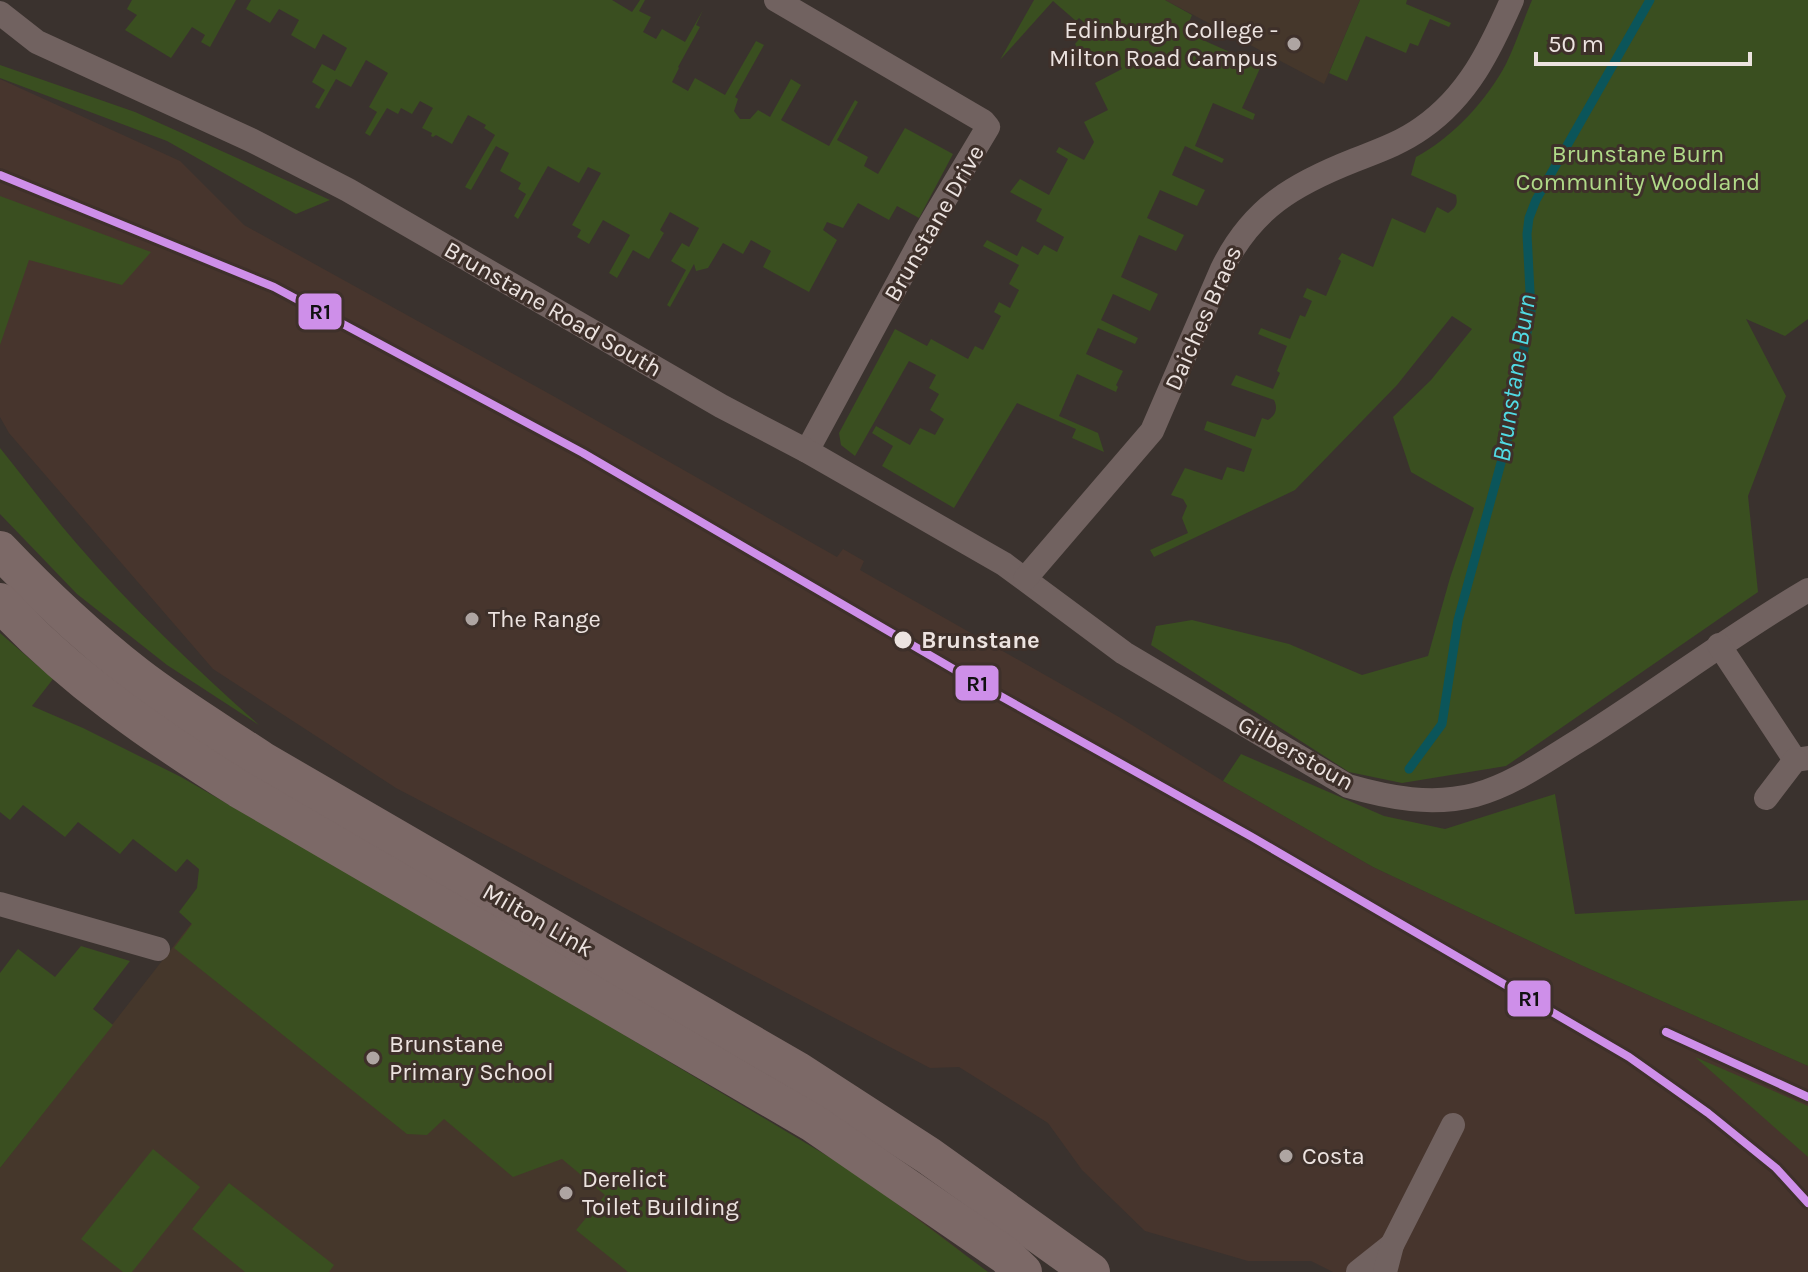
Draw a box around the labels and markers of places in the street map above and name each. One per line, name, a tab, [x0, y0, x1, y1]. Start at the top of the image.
place label: Edinburgh College - Milton Road Campus	[1049, 16, 1278, 72]
marker: Edinburgh College - Milton Road Campus	[1285, 35, 1303, 53]
place label: The Range	[488, 605, 601, 633]
marker: The Range	[463, 610, 481, 628]
place label: Brunstane	[921, 626, 1040, 654]
marker: Brunstane	[892, 629, 914, 651]
place label: Brunstane Primary School	[389, 1030, 554, 1086]
marker: Brunstane Primary School	[364, 1049, 382, 1067]
place label: Costa	[1302, 1142, 1365, 1170]
marker: Costa	[1277, 1147, 1295, 1165]
place label: Derelict Toilet Building	[582, 1165, 739, 1221]
marker: Derelict Toilet Building	[557, 1184, 575, 1202]

